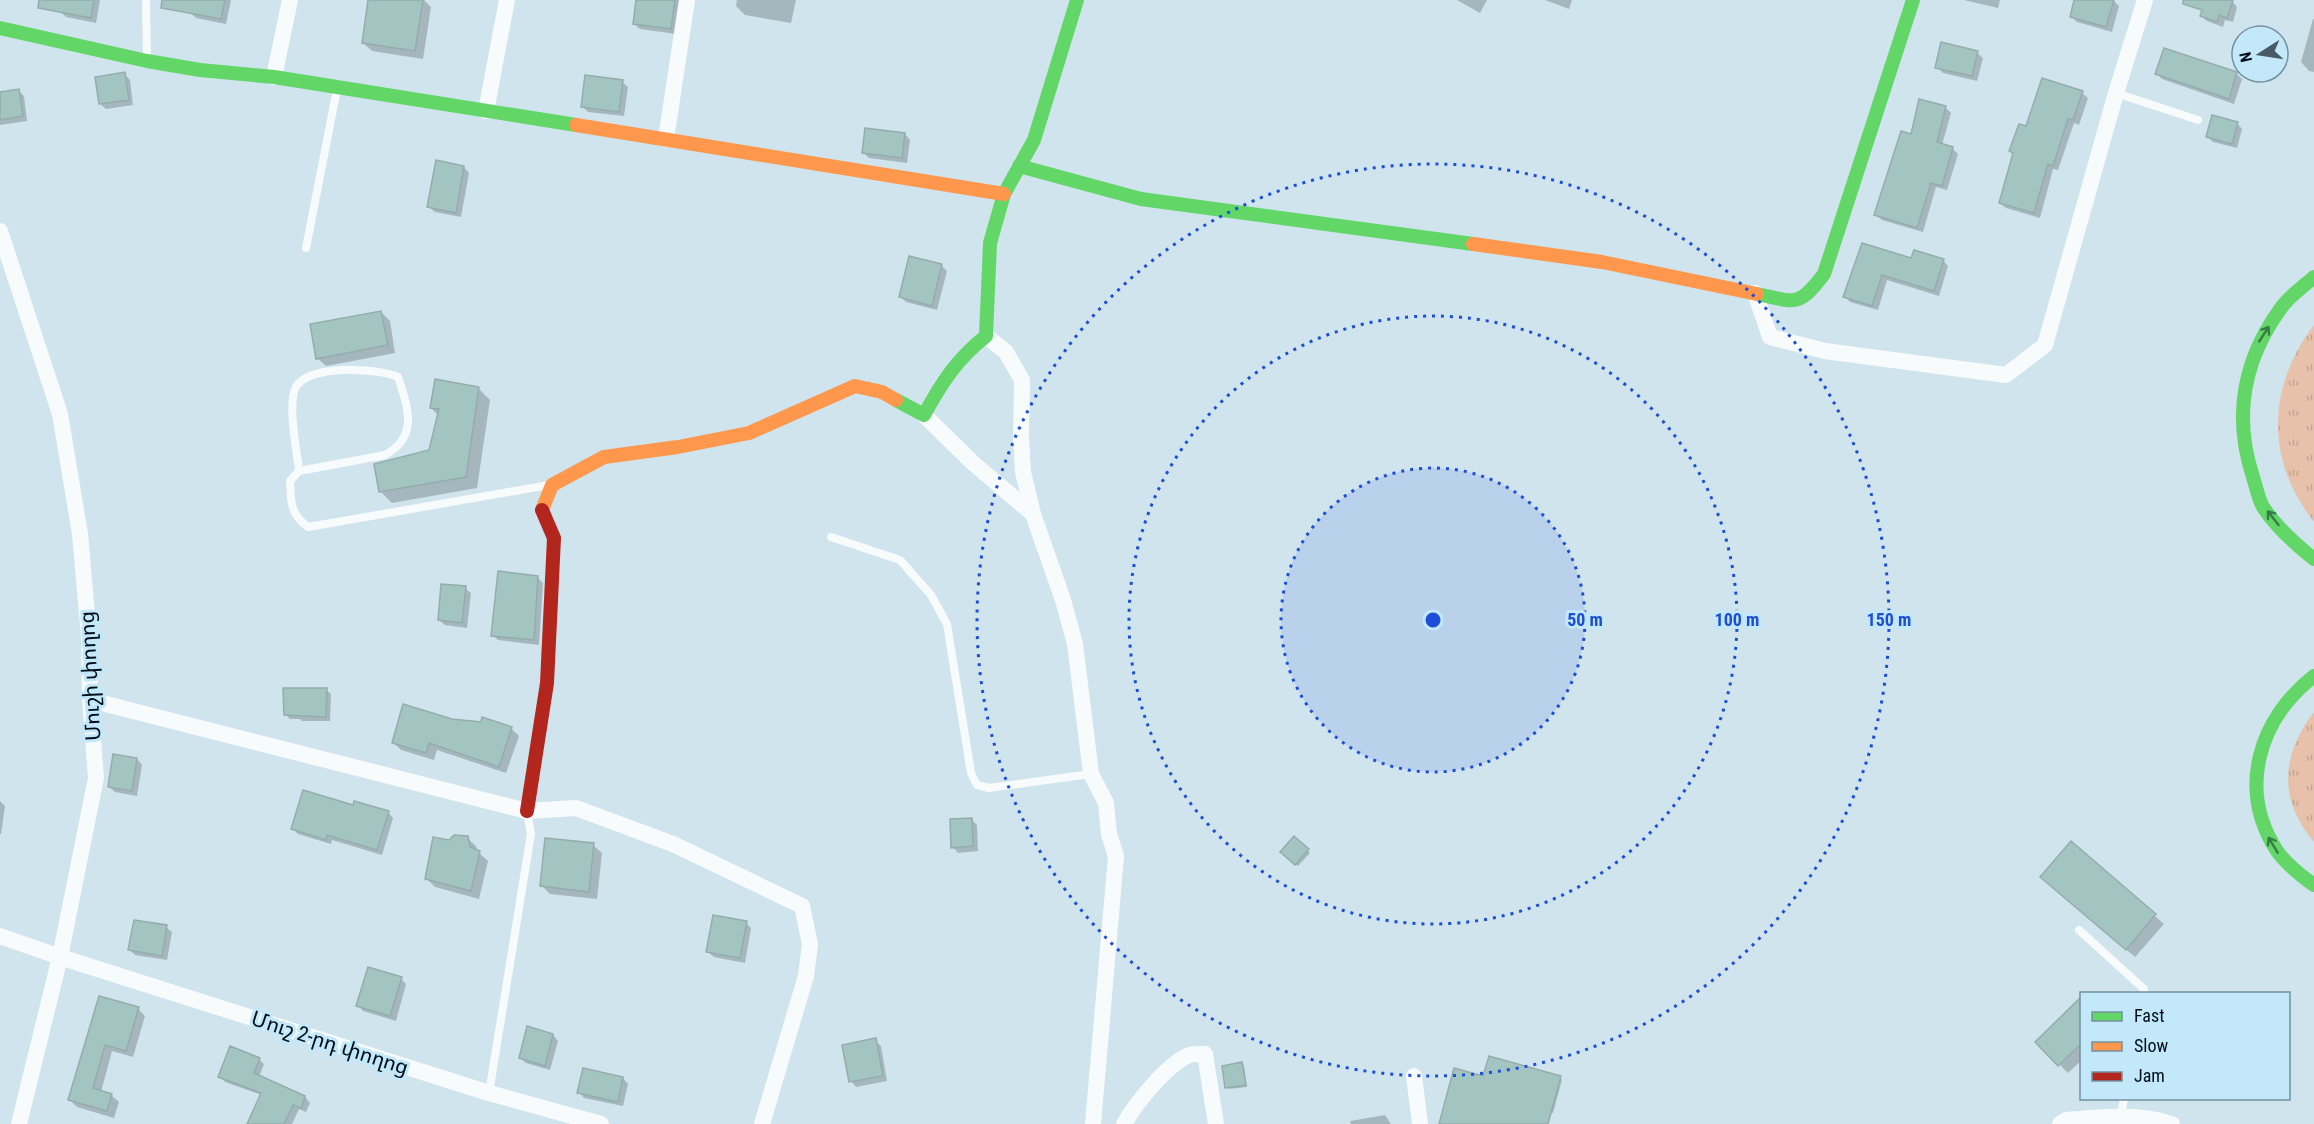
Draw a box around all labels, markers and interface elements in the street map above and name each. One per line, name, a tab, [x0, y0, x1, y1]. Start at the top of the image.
north arrow	[2230, 24, 2290, 84]
text: N	[2236, 50, 2256, 64]
one-way arrow	[2258, 325, 2271, 342]
one-way arrow	[2266, 511, 2279, 527]
text: 50 m	[1567, 609, 1603, 630]
text: 100 m	[1715, 609, 1759, 630]
text: 150 m	[1867, 609, 1911, 630]
street label: Մուշի փողոց	[75, 610, 105, 742]
centre of rings	[1423, 610, 1443, 630]
one-way arrow	[2266, 837, 2278, 854]
legend	[2080, 992, 2290, 1100]
text: Fast	[2134, 1005, 2165, 1026]
street label: Մուշ 2-րդ փողոց	[248, 1006, 412, 1080]
text: Slow	[2134, 1035, 2169, 1056]
text: Jam	[2134, 1065, 2165, 1086]

